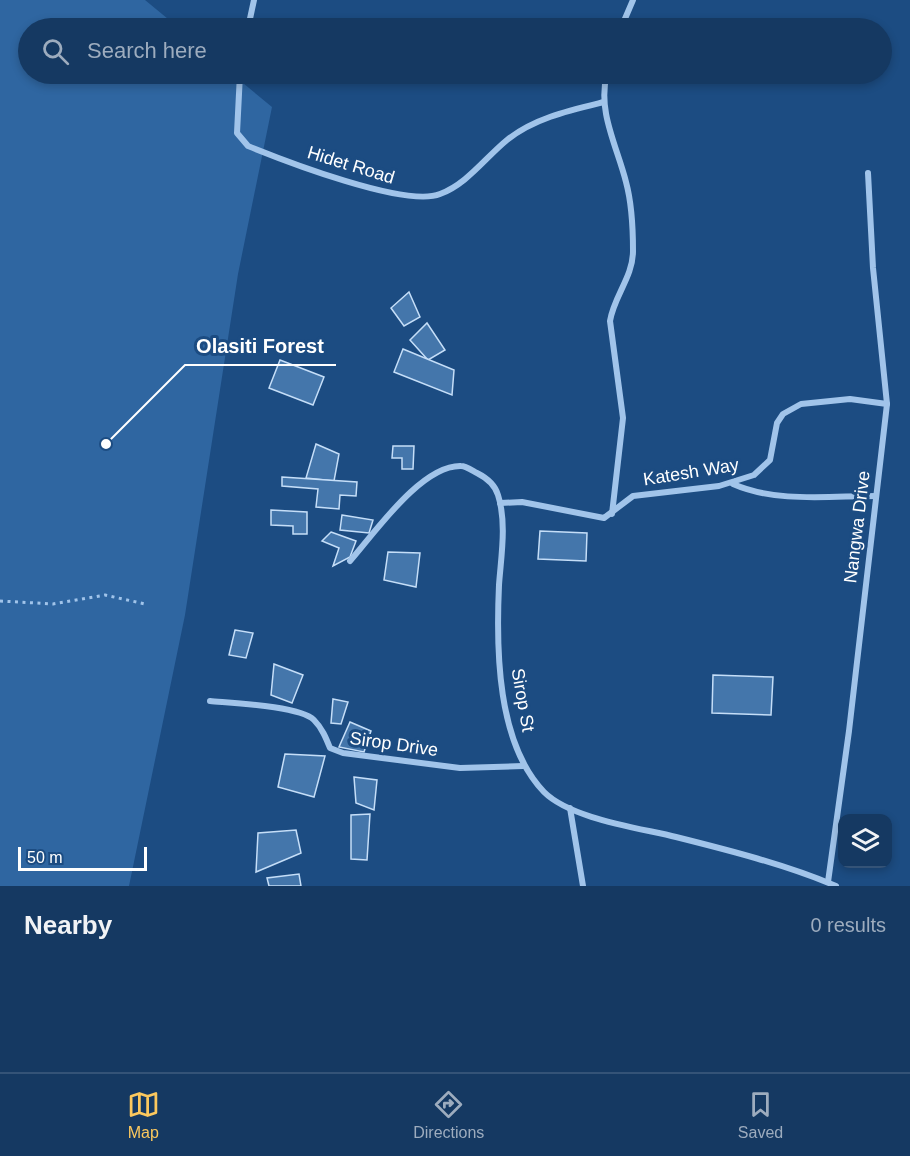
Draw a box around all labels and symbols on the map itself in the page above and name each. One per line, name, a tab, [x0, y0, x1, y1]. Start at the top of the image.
street label: Hidet Road	[305, 142, 397, 188]
callout: Olasiti Forest	[185, 327, 336, 365]
text: Olasiti Forest	[196, 335, 324, 357]
street label: Katesh Way	[642, 455, 740, 489]
street label: Nangwa Drive	[840, 470, 874, 584]
street label: Sirop St	[508, 667, 538, 733]
street label: Sirop Drive	[349, 728, 439, 760]
scale bar	[18, 844, 147, 872]

